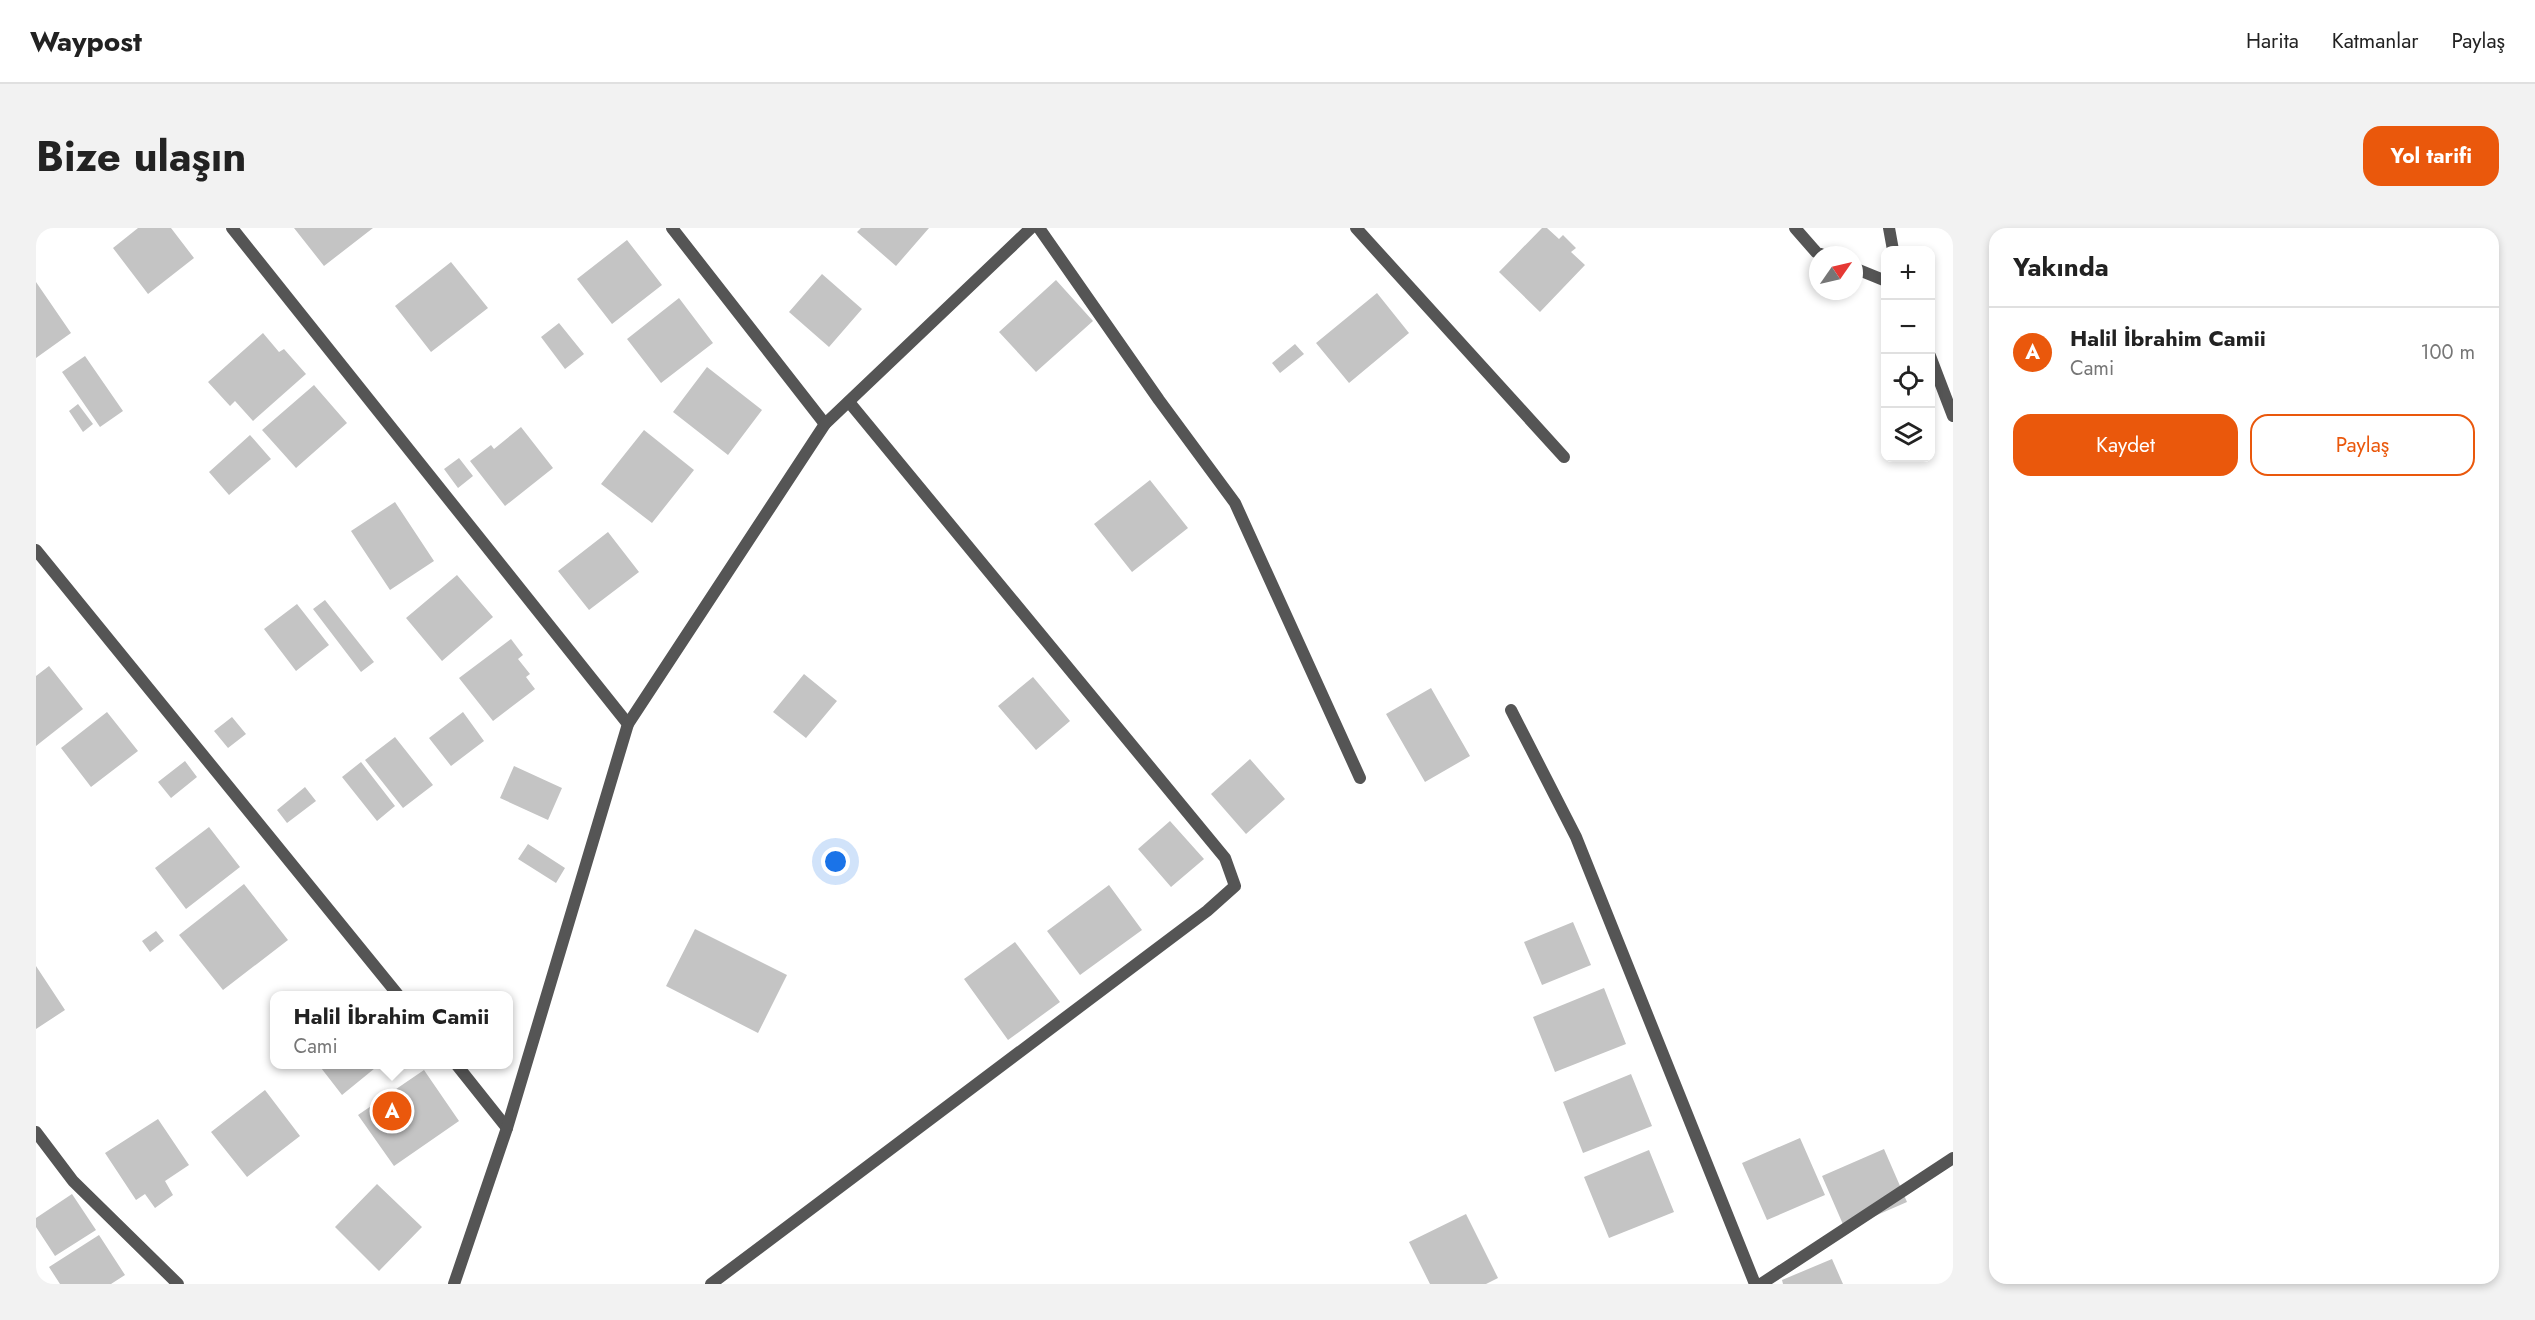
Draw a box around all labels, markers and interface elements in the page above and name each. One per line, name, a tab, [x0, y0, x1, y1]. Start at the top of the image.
text: Waypost	[30, 21, 142, 62]
text: Harita	[2246, 26, 2299, 56]
text: Katmanlar	[2332, 26, 2418, 56]
text: Paylaş	[2451, 26, 2505, 56]
text: Bize ulaşın	[36, 126, 246, 187]
button: Yol tarifi	[2363, 126, 2499, 186]
north arrow	[1809, 246, 1863, 300]
map controls	[1881, 246, 1935, 462]
button: +	[1881, 246, 1935, 300]
text: Yakında	[2013, 248, 2109, 286]
button: −	[1881, 300, 1935, 354]
text: Halil İbrahim Camii	[2070, 322, 2266, 354]
text: A	[2025, 338, 2040, 367]
text: 100 m	[2420, 338, 2475, 367]
button: locate	[1881, 354, 1935, 408]
text: Cami	[2070, 354, 2114, 383]
button: layers	[1881, 408, 1935, 462]
button: Kaydet	[2013, 414, 2238, 476]
button: Paylaş	[2250, 414, 2475, 476]
your location	[821, 847, 850, 876]
popup	[270, 991, 513, 1069]
text: Halil İbrahim Camii	[294, 1000, 489, 1032]
text: Cami	[294, 1032, 338, 1061]
pin: A	[372, 1088, 412, 1134]

